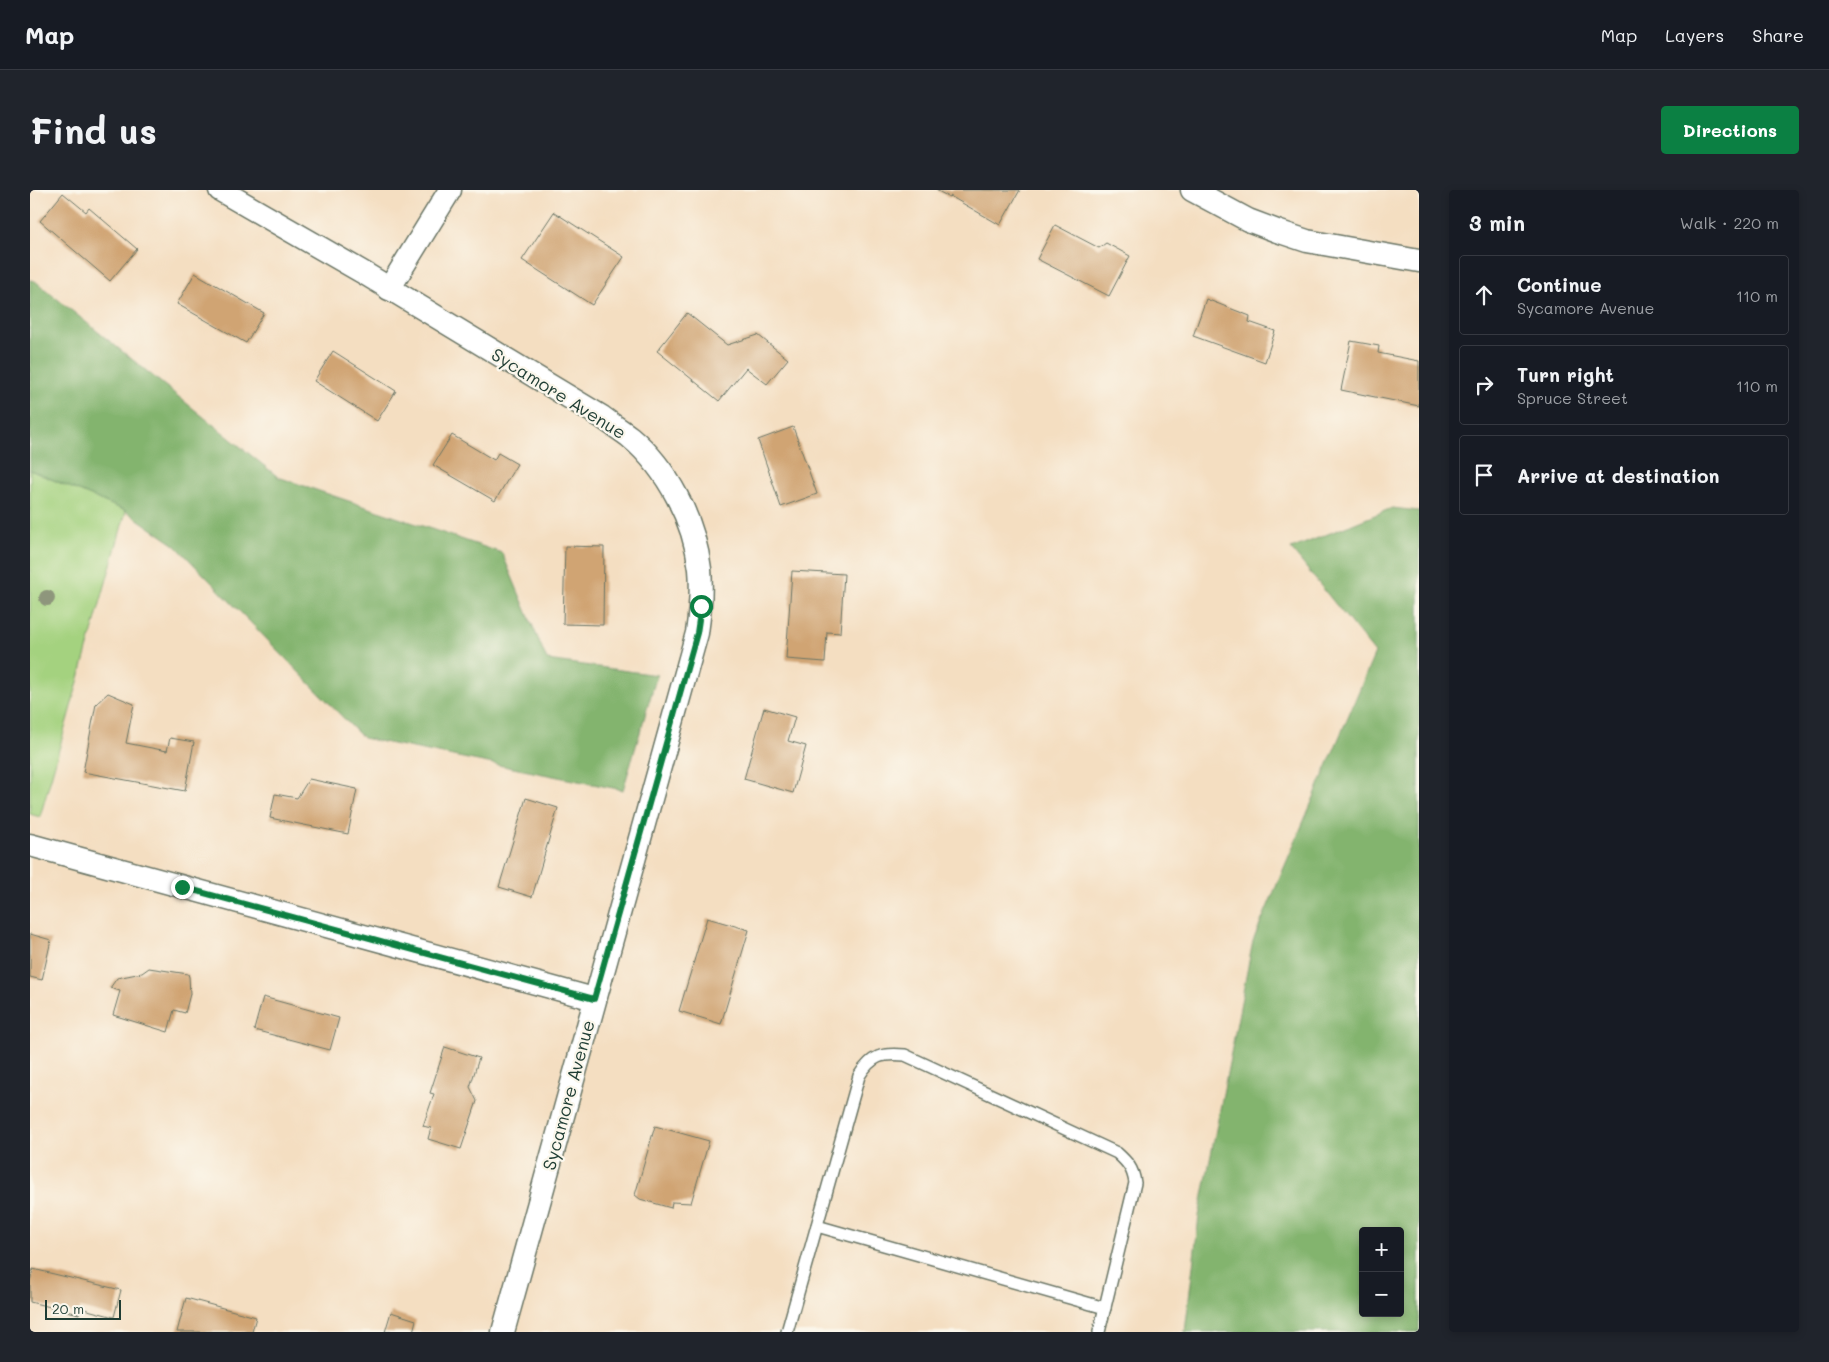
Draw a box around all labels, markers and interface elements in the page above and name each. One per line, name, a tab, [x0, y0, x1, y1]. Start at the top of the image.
text: Map	[25, 19, 74, 50]
text: Map	[1601, 23, 1637, 47]
text: Layers	[1665, 23, 1724, 47]
text: Share	[1752, 23, 1804, 47]
button: Directions	[1661, 106, 1799, 154]
text: Find us	[30, 107, 157, 153]
text: 3 min	[1469, 209, 1525, 236]
text: Walk · 220 m	[1680, 212, 1779, 233]
text: Continue	[1517, 272, 1602, 297]
icon: ahead	[1470, 281, 1498, 309]
text: 110 m	[1736, 285, 1778, 306]
text: Sycamore Avenue	[1517, 297, 1654, 318]
street label: Sycamore Avenue	[487, 342, 631, 444]
text: Turn right	[1517, 362, 1614, 387]
icon: right	[1470, 371, 1498, 399]
text: 110 m	[1736, 375, 1778, 396]
text: Spruce Street	[1517, 387, 1628, 408]
icon: arrive	[1470, 461, 1498, 489]
text: Arrive at destination	[1517, 463, 1720, 488]
route start	[690, 595, 713, 618]
route end	[171, 876, 194, 899]
street label: Sycamore Avenue	[536, 1017, 600, 1173]
map controls	[1359, 1227, 1404, 1317]
button: +	[1359, 1227, 1404, 1272]
button: −	[1359, 1272, 1404, 1317]
scale bar	[45, 1297, 121, 1320]
text: 20 m	[52, 1299, 84, 1318]

